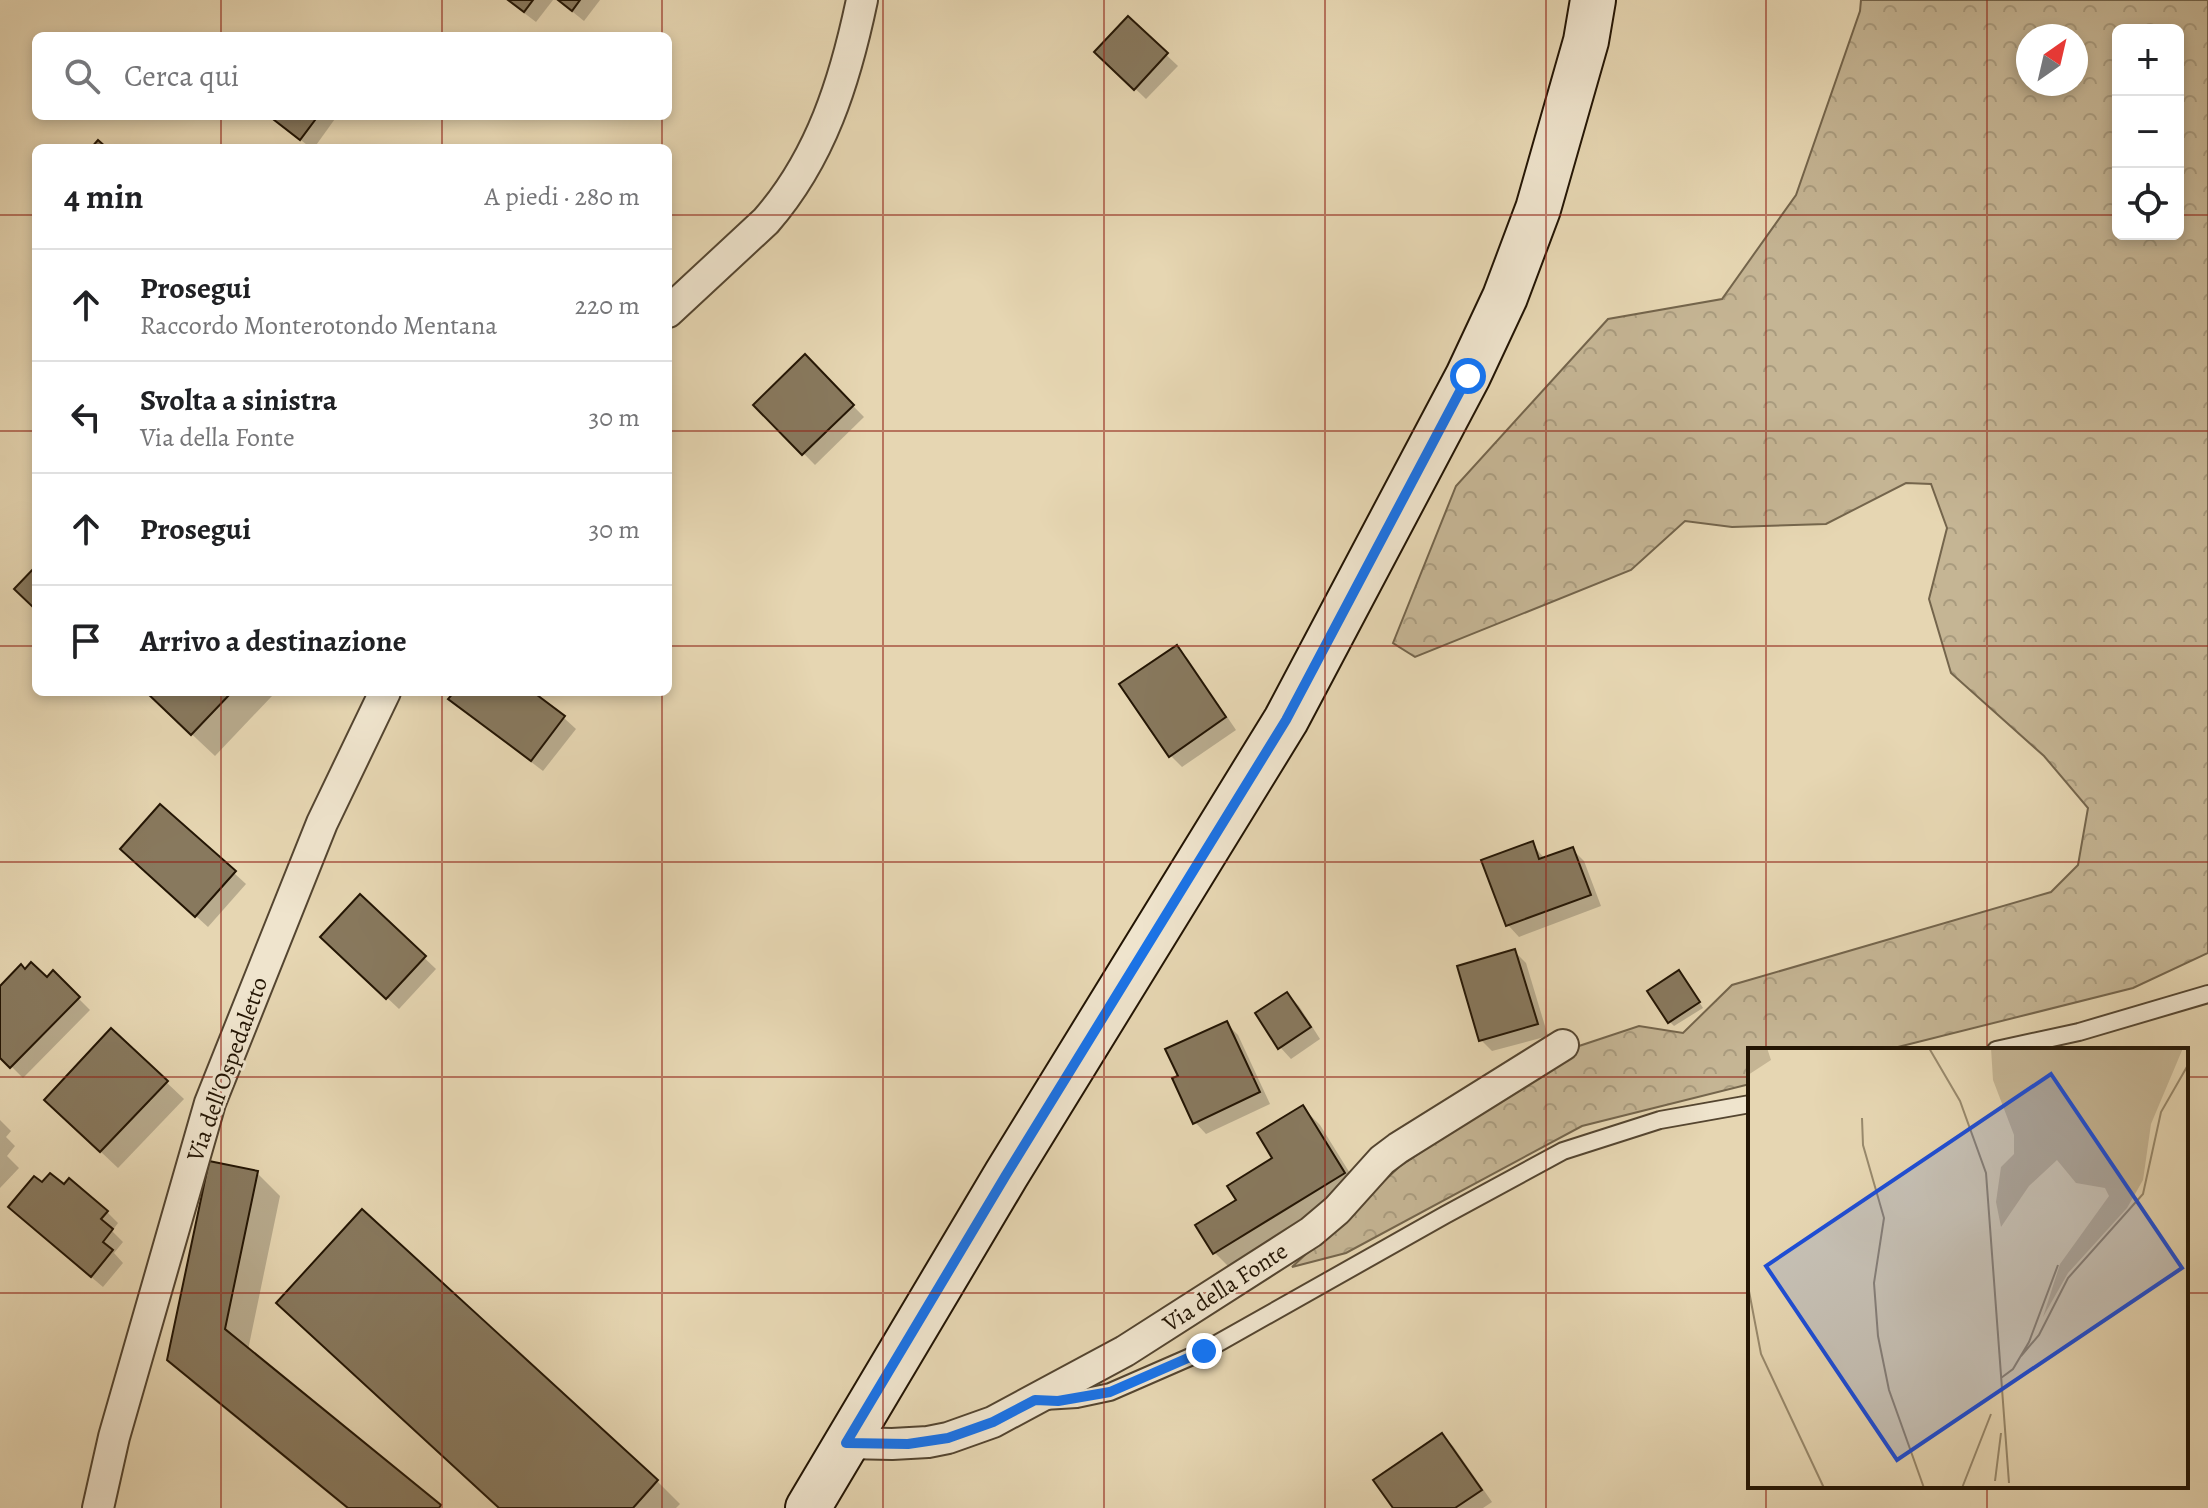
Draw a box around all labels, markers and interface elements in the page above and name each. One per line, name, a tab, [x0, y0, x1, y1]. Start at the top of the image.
north arrow	[2016, 24, 2088, 96]
map controls	[2112, 24, 2184, 240]
button: +	[2112, 24, 2184, 96]
search box	[32, 32, 672, 120]
icon: search	[60, 54, 104, 98]
text: Cerca qui	[124, 56, 239, 96]
button: −	[2112, 96, 2184, 168]
button: locate	[2112, 168, 2184, 240]
text: 4 min	[64, 173, 143, 220]
text: A piedi · 280 m	[485, 179, 640, 214]
text: Prosegui	[140, 268, 251, 308]
icon: ahead	[64, 283, 108, 327]
text: 220 m	[575, 288, 640, 323]
text: Raccordo Monterotondo Mentana	[140, 308, 497, 343]
route start	[1450, 358, 1486, 394]
text: Svolta a sinistra	[140, 380, 337, 420]
icon: left	[64, 395, 108, 439]
text: 30 m	[589, 400, 640, 435]
text: Via della Fonte	[140, 420, 295, 455]
icon: ahead	[64, 507, 108, 551]
text: Prosegui	[140, 509, 251, 549]
text: 30 m	[589, 512, 640, 547]
icon: arrive	[64, 619, 108, 663]
text: Arrivo a destinazione	[140, 621, 407, 661]
street label: Via dell'Ospedaletto	[178, 972, 275, 1167]
inset map	[1748, 1048, 2188, 1488]
street label: Via della Fonte	[1156, 1235, 1294, 1340]
route end	[1186, 1333, 1222, 1369]

